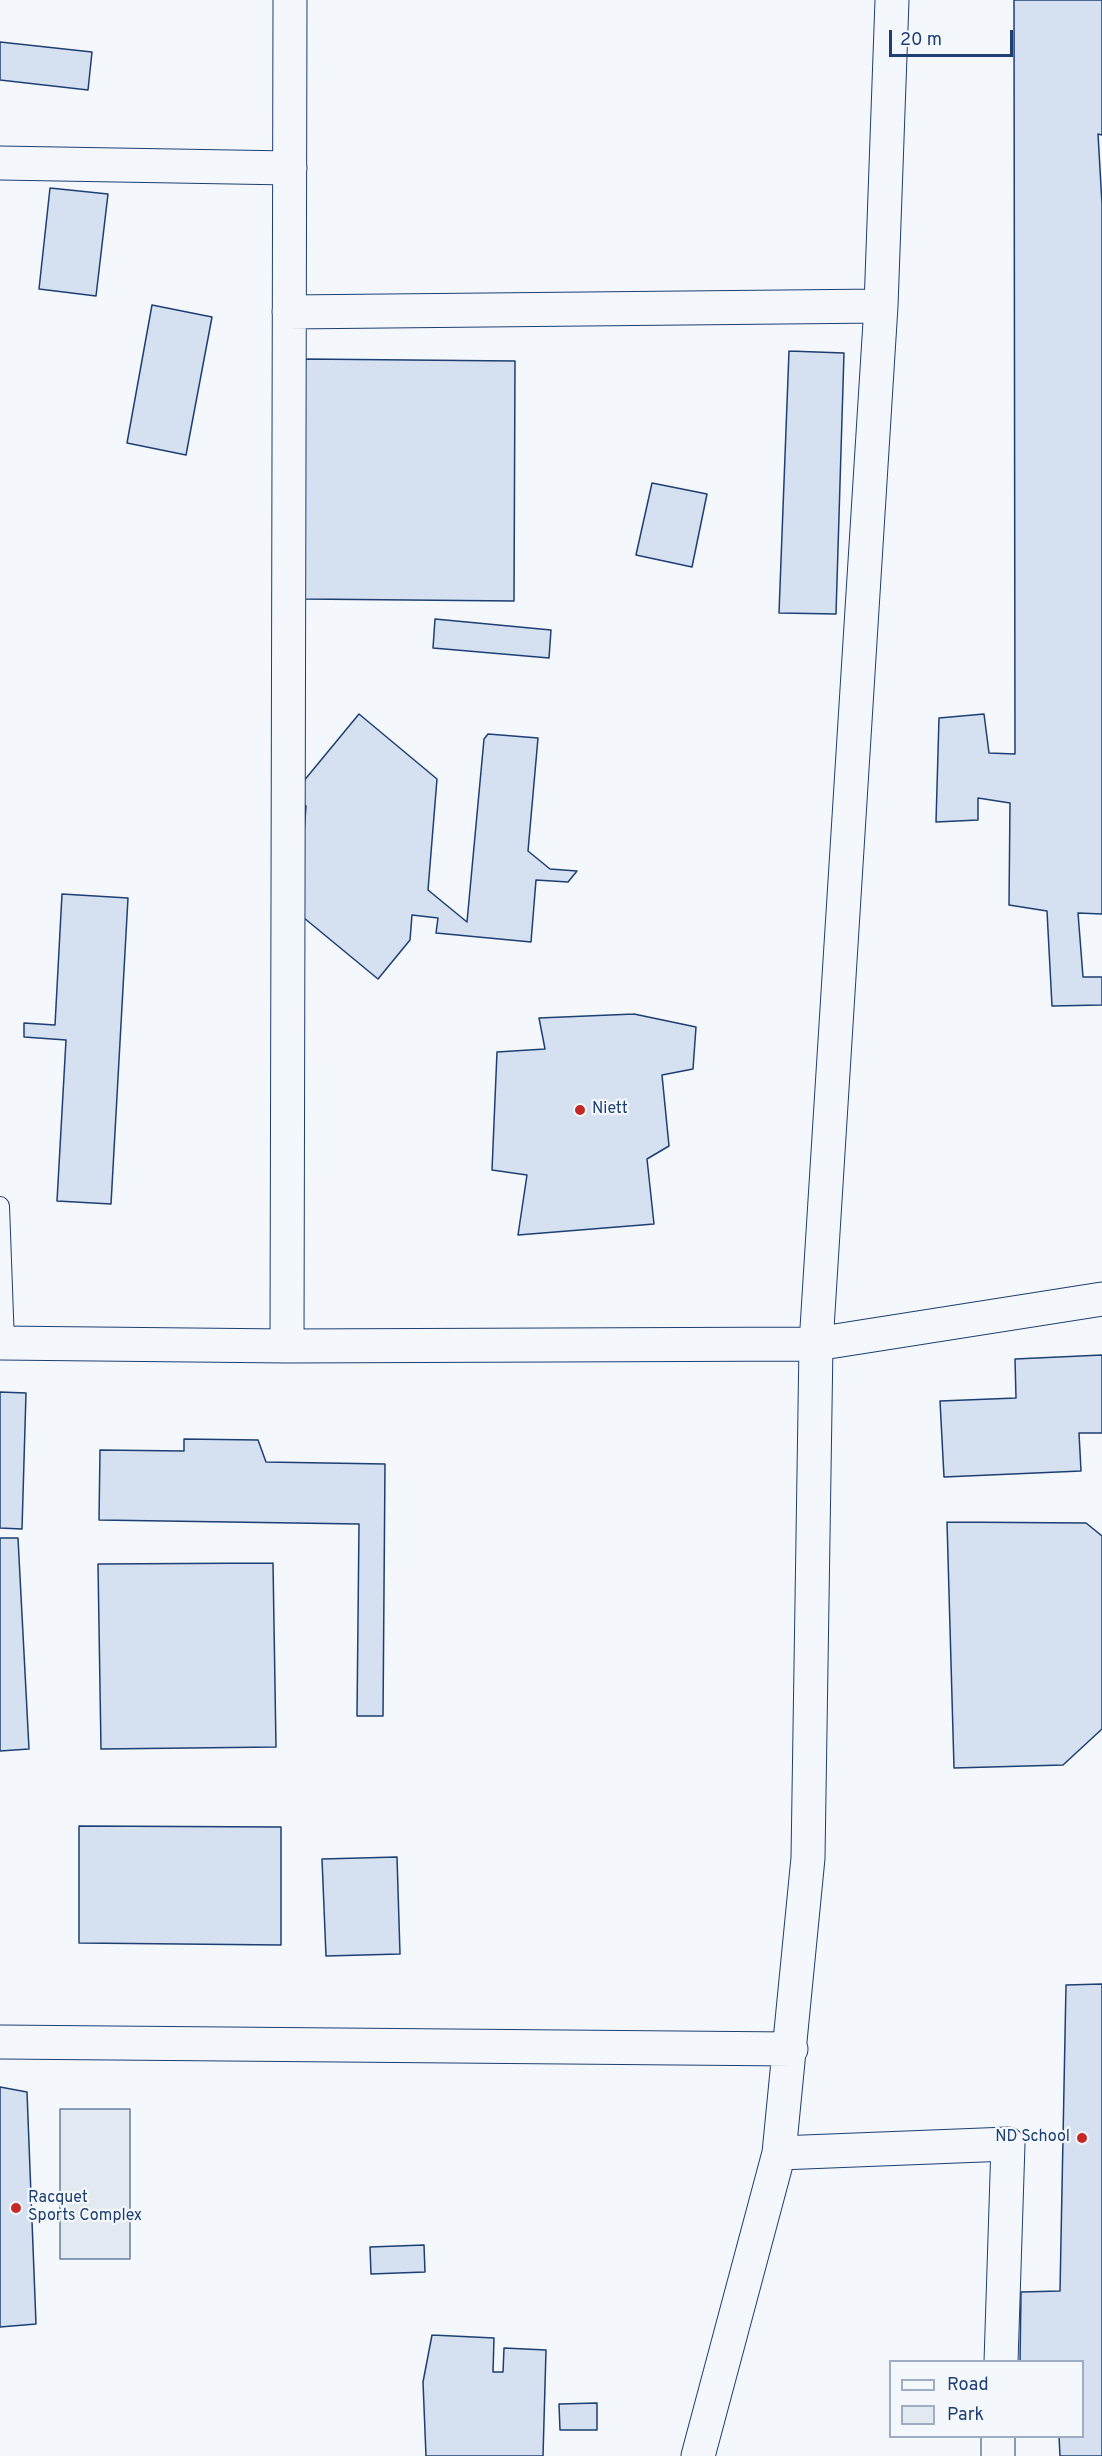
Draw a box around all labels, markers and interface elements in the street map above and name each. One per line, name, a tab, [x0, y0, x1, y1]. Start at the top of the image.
scale bar	[892, 18, 1016, 56]
text: 20 m	[900, 29, 942, 52]
place label: Niett	[592, 1100, 628, 1120]
marker: Niett	[573, 1103, 587, 1117]
place label: ND School	[995, 2128, 1070, 2148]
marker: ND School	[1075, 2131, 1089, 2145]
place label: Racquet Sports Complex	[28, 2189, 142, 2227]
marker: Racquet Sports Complex	[9, 2201, 23, 2215]
legend	[889, 2360, 1084, 2438]
text: Road	[947, 2374, 989, 2397]
text: Park	[947, 2404, 984, 2427]

